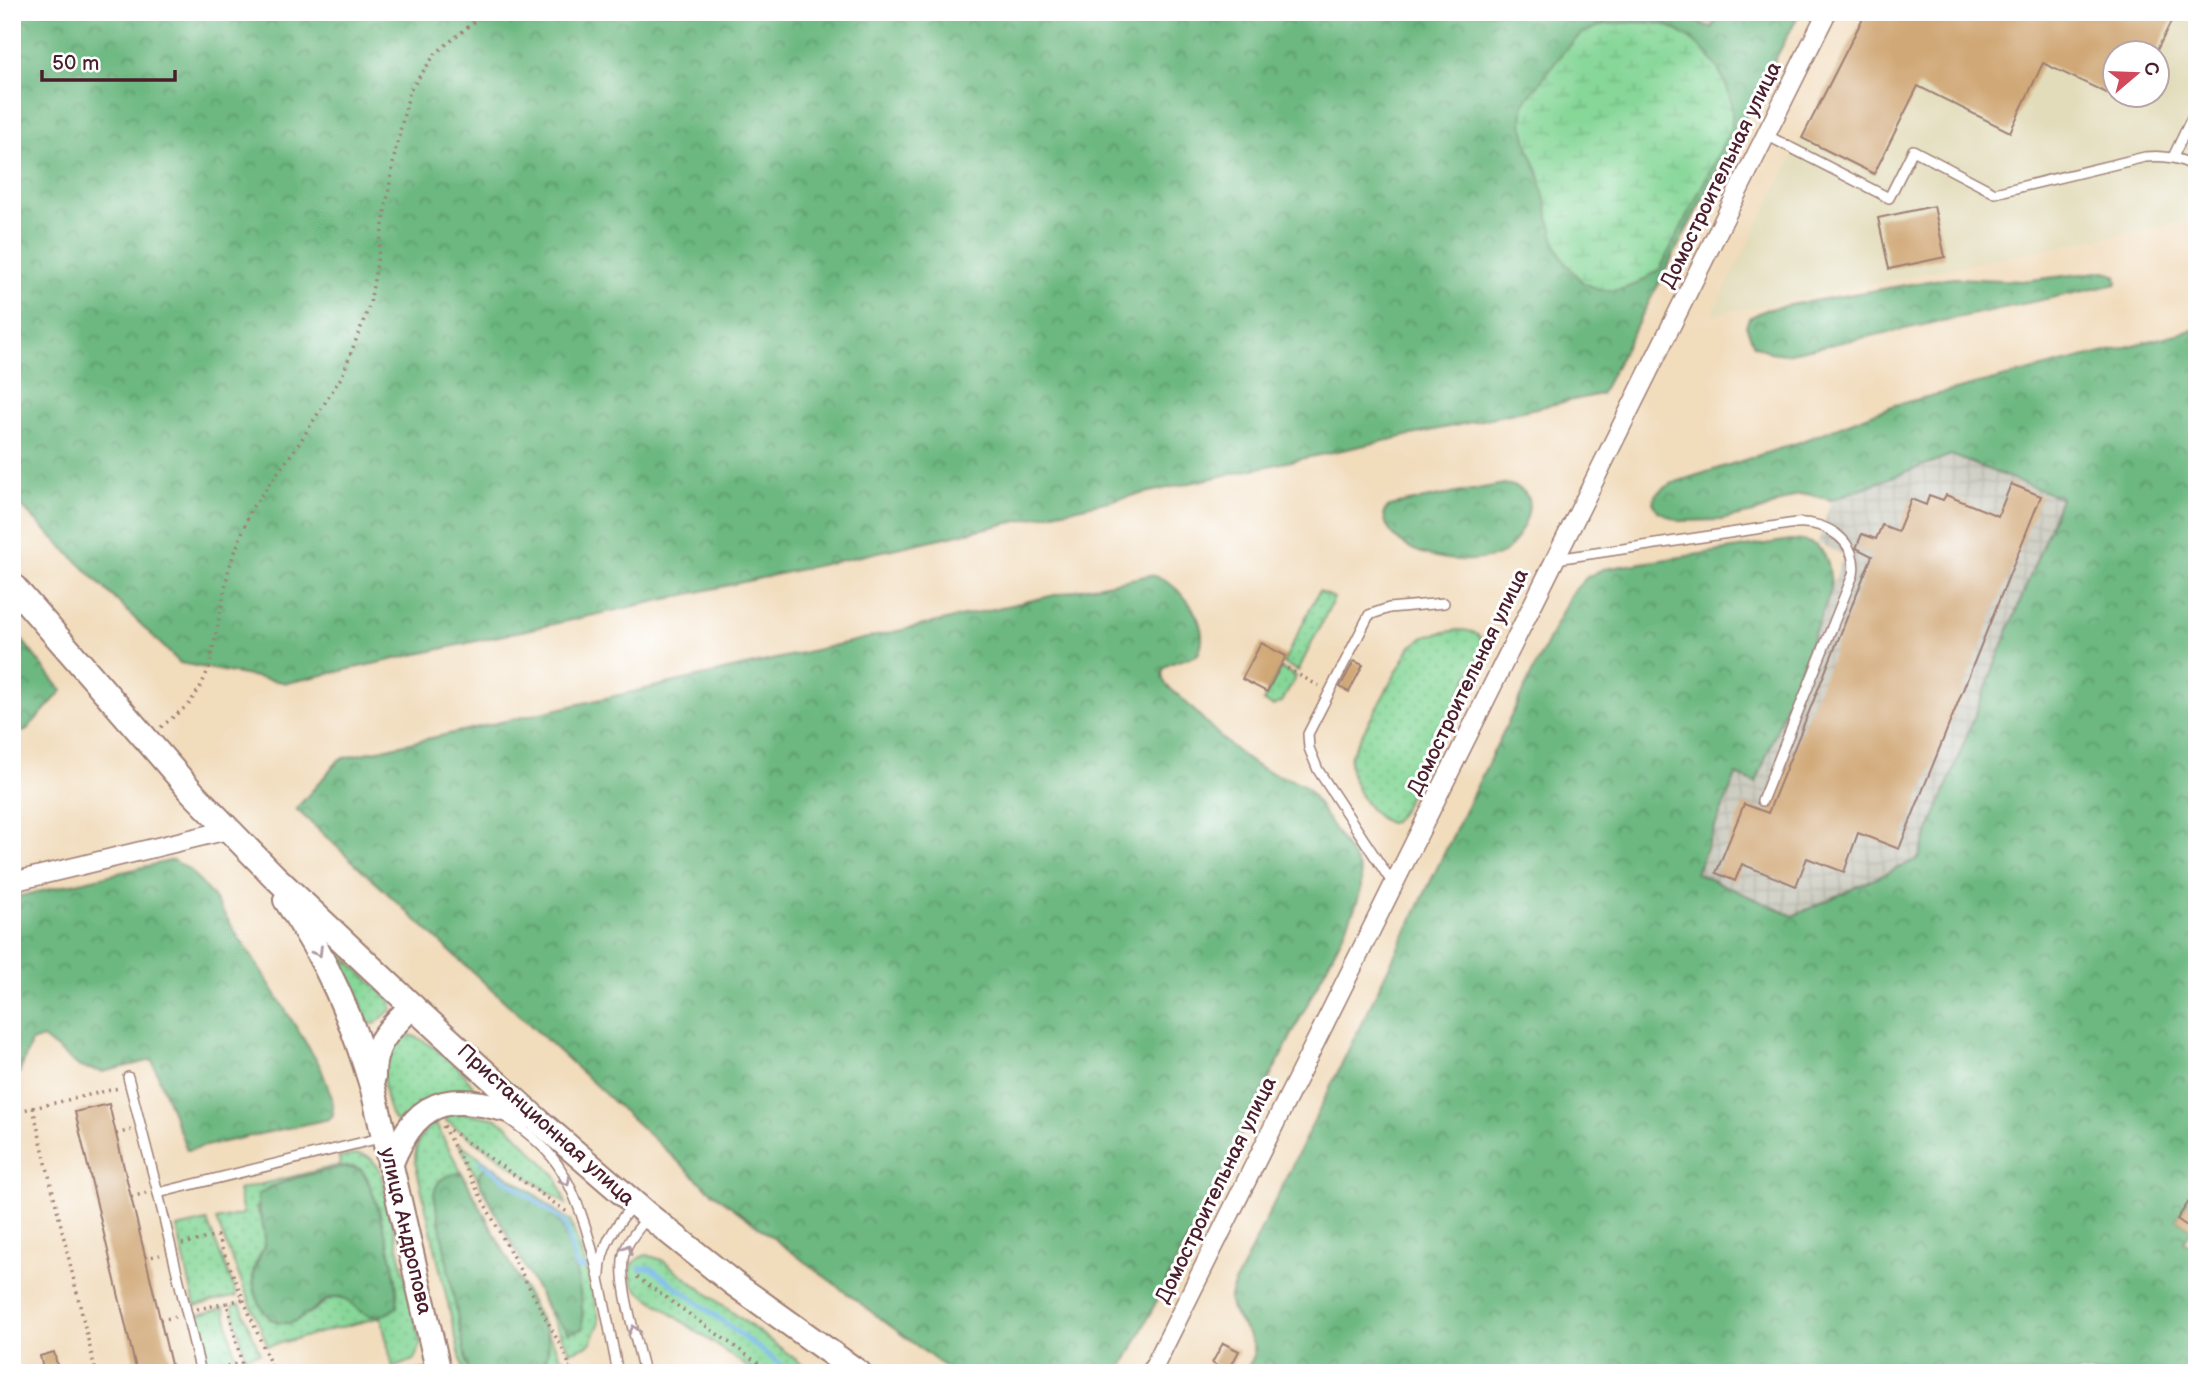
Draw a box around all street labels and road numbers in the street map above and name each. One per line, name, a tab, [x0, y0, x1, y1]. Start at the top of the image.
street label: Домостроительная улица	[1655, 57, 1787, 292]
street label: Домостроительная улица	[1402, 564, 1534, 799]
street label: Пристанционная улица	[452, 1039, 640, 1212]
street label: Домостроительная улица	[1150, 1072, 1282, 1307]
street label: улица Андропова	[375, 1145, 437, 1317]

